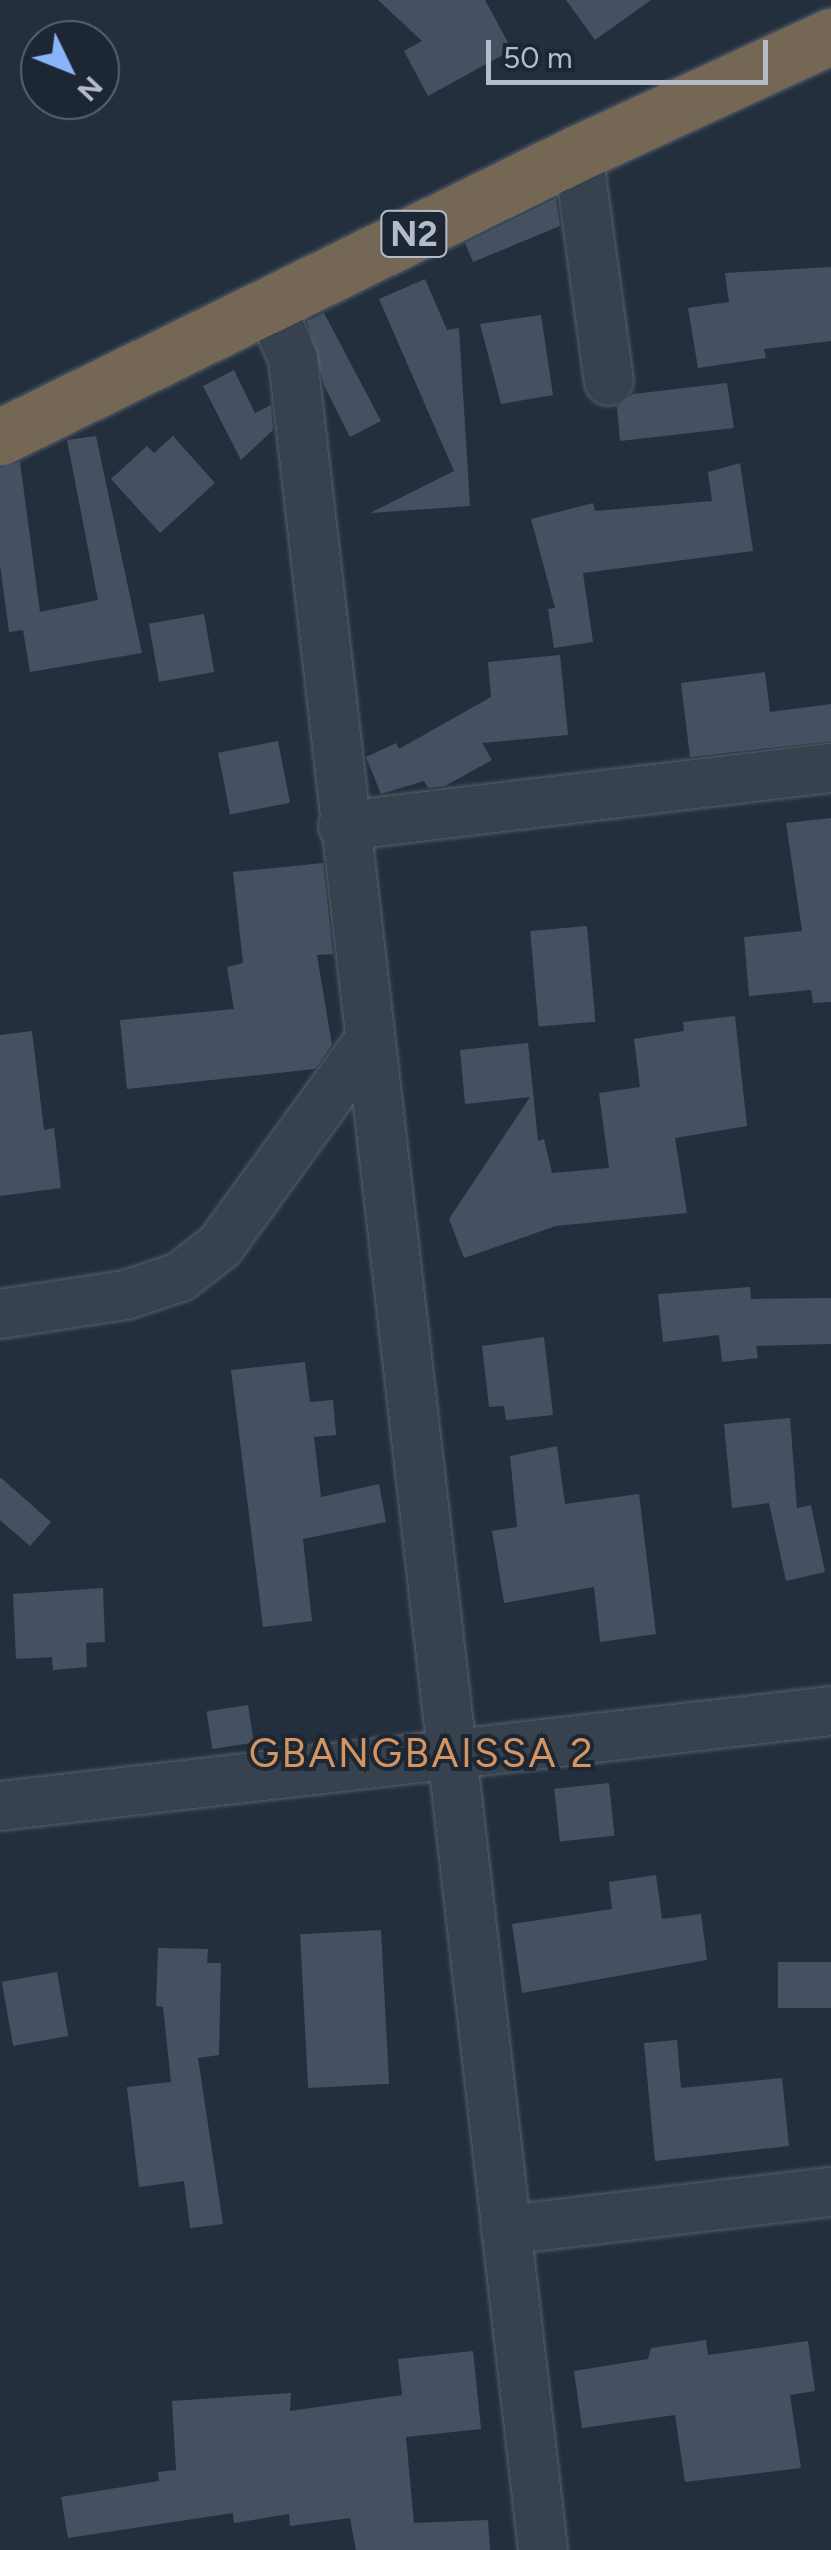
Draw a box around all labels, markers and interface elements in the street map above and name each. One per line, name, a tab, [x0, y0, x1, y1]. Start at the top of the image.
north arrow	[20, 20, 120, 120]
scale bar	[491, 20, 774, 82]
text: 50 m	[503, 39, 572, 76]
text: N	[71, 70, 110, 109]
road number: N2	[379, 204, 449, 264]
district label: GBANGBAISSA 2	[249, 1729, 595, 1777]

